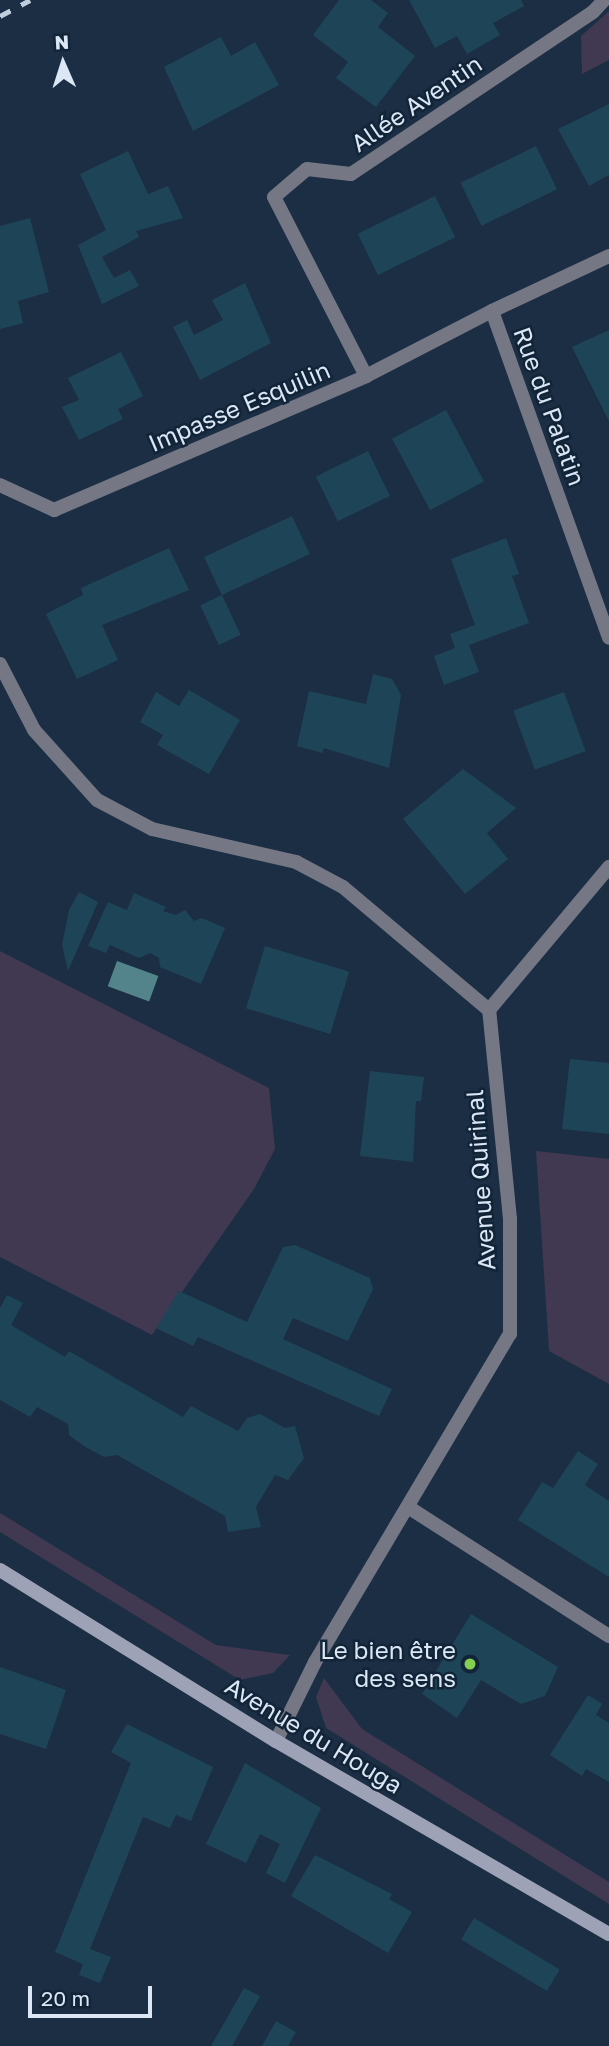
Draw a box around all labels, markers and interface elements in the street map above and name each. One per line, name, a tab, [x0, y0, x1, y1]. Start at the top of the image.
north arrow	[28, 28, 98, 98]
text: N	[54, 30, 70, 53]
street label: Allée Aventin	[345, 49, 487, 157]
street label: Rue du Palatin	[508, 323, 592, 489]
street label: Impasse Esquilin	[144, 355, 334, 457]
street label: Avenue Quirinal	[459, 1089, 501, 1271]
place label: Le bien être des sens	[320, 1636, 456, 1692]
marker: Le bien être des sens	[462, 1656, 478, 1672]
street label: Avenue du Houga	[220, 1671, 408, 1799]
scale bar	[32, 1972, 156, 2016]
text: 20 m	[41, 1985, 90, 2011]

